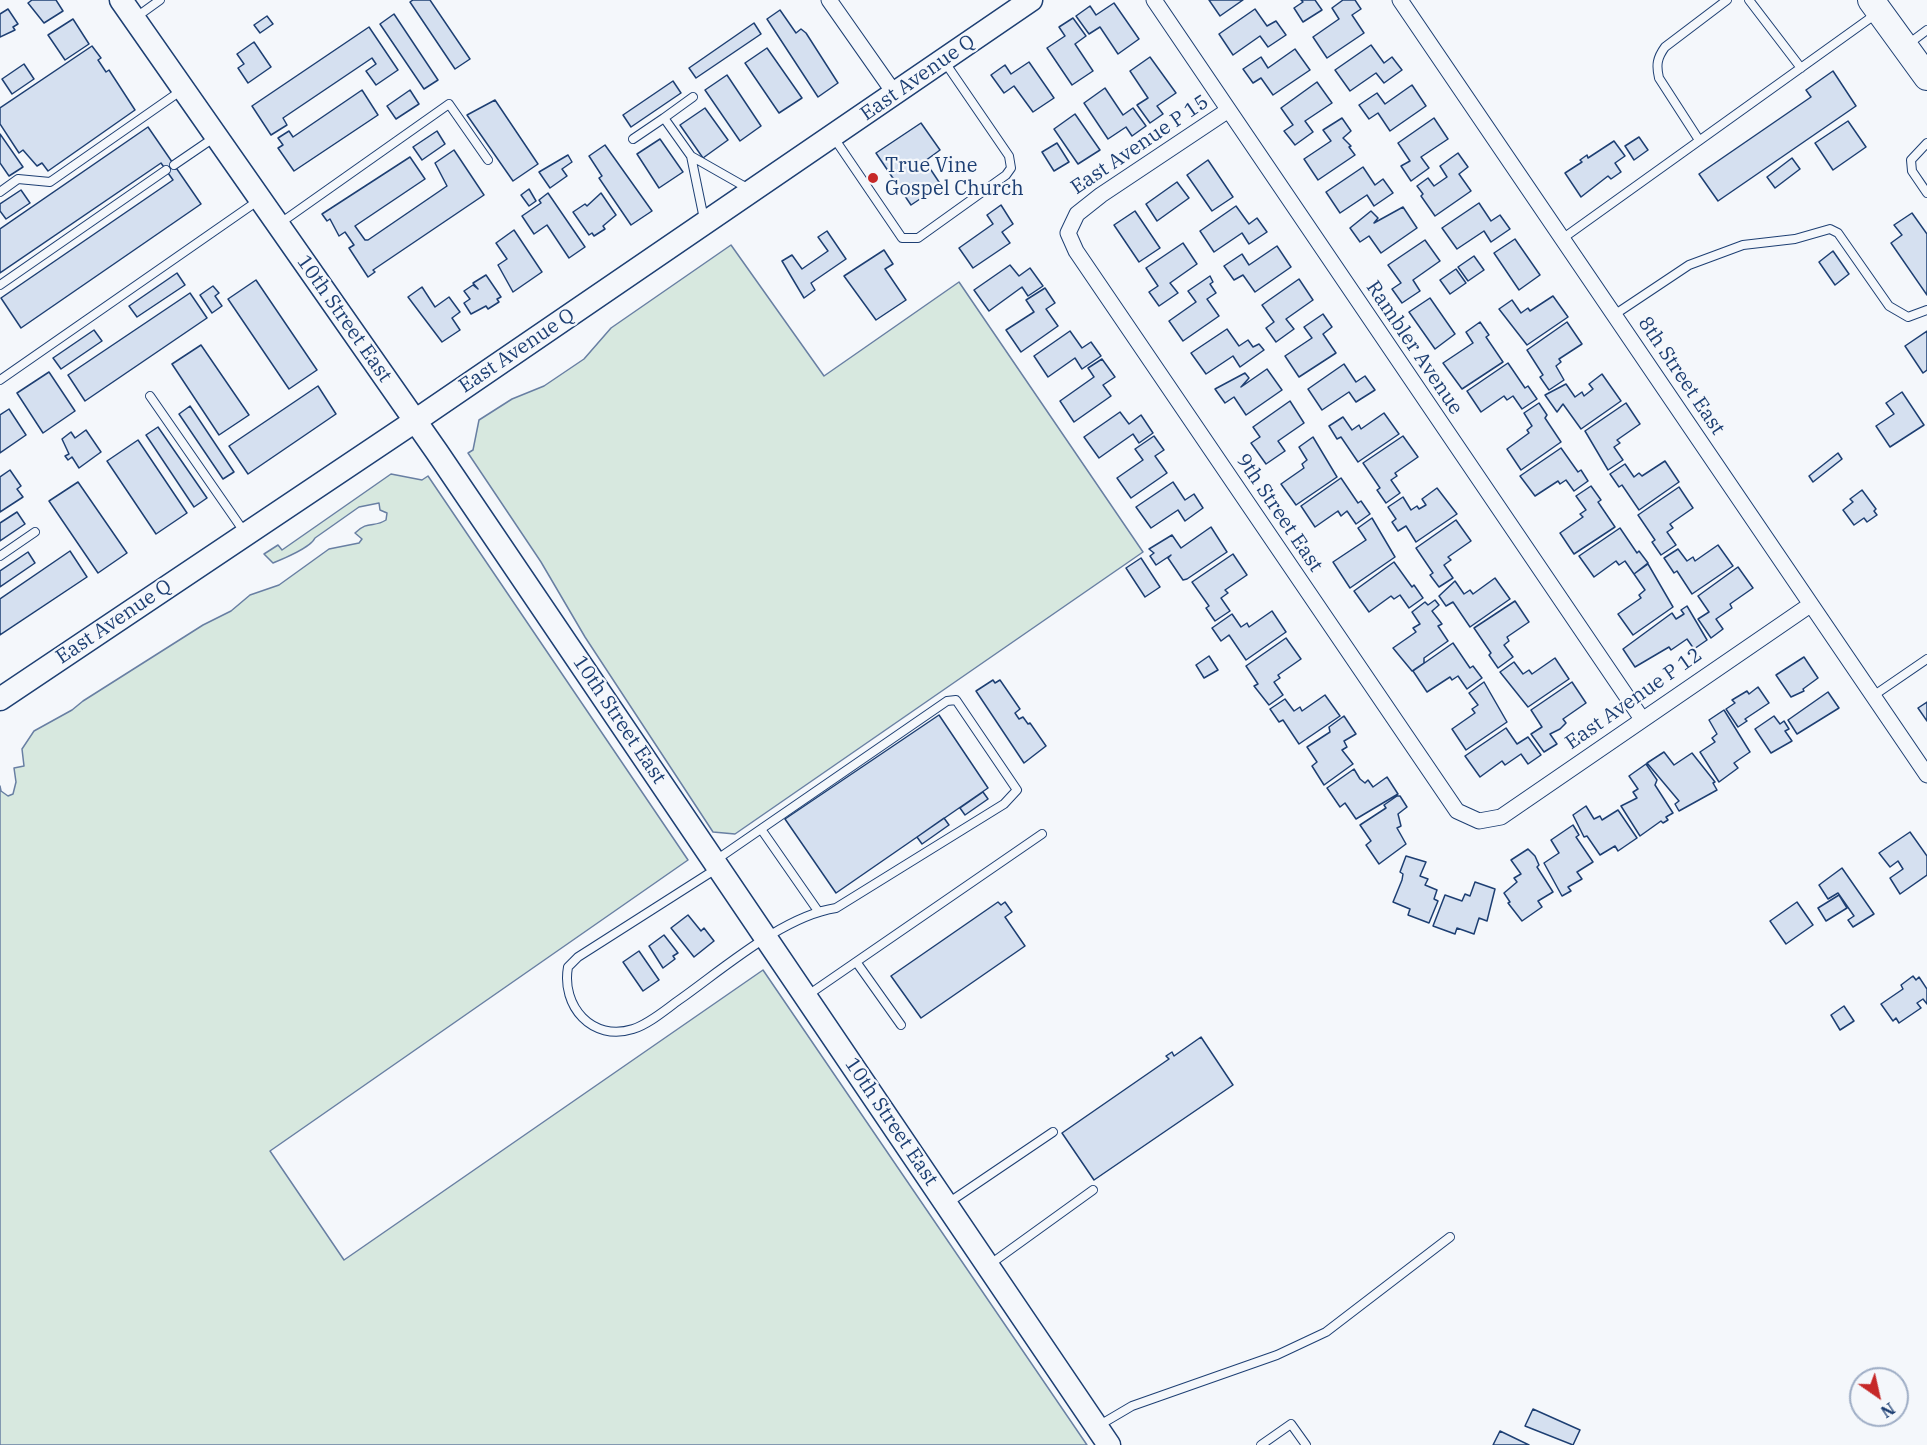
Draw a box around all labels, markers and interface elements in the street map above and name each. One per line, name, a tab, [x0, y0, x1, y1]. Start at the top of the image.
street label: East Avenue Q	[856, 30, 980, 126]
street label: East Avenue P 15	[1066, 90, 1214, 200]
place label: True Vine Gospel Church	[885, 154, 1024, 201]
marker: True Vine Gospel Church	[866, 171, 880, 185]
street label: 10th Street East	[291, 251, 397, 387]
street label: Rambler Avenue	[1360, 277, 1468, 419]
street label: East Avenue Q	[455, 303, 579, 399]
street label: 8th Street East	[1633, 312, 1729, 440]
street label: 9th Street East	[1231, 449, 1327, 577]
street label: East Avenue Q	[52, 574, 176, 670]
street label: East Avenue P 12	[1561, 643, 1707, 755]
street label: 10th Street East	[567, 651, 671, 789]
street label: 10th Street East	[839, 1053, 943, 1191]
north arrow	[1849, 1367, 1909, 1427]
text: N	[1877, 1398, 1899, 1422]

